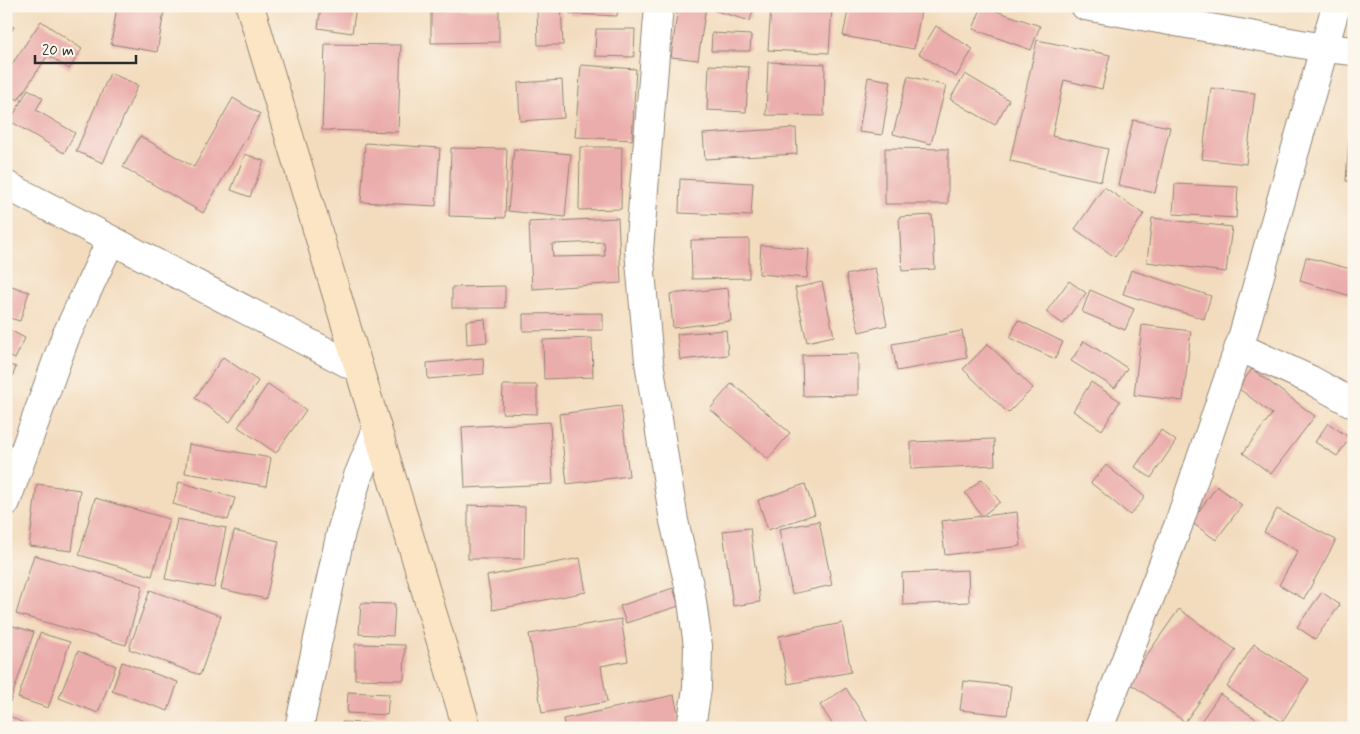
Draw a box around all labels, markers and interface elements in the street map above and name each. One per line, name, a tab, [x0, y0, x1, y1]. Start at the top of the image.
scale bar	[35, 32, 136, 64]
text: 20 m	[42, 41, 74, 61]

